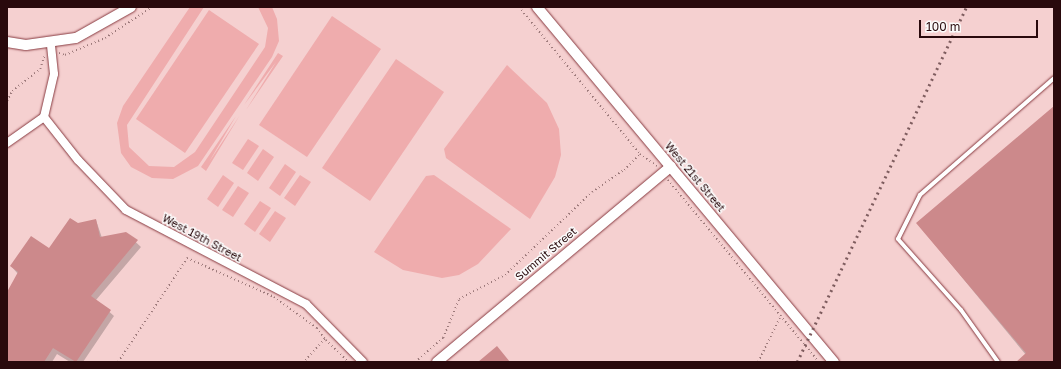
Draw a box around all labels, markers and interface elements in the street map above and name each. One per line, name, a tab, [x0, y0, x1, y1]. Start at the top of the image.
scale bar	[921, 12, 1040, 38]
text: 100 m	[926, 19, 960, 34]
street label: West 21st Street	[662, 140, 728, 214]
street label: West 19th Street	[160, 212, 244, 264]
street label: Summit Street	[513, 225, 579, 283]

